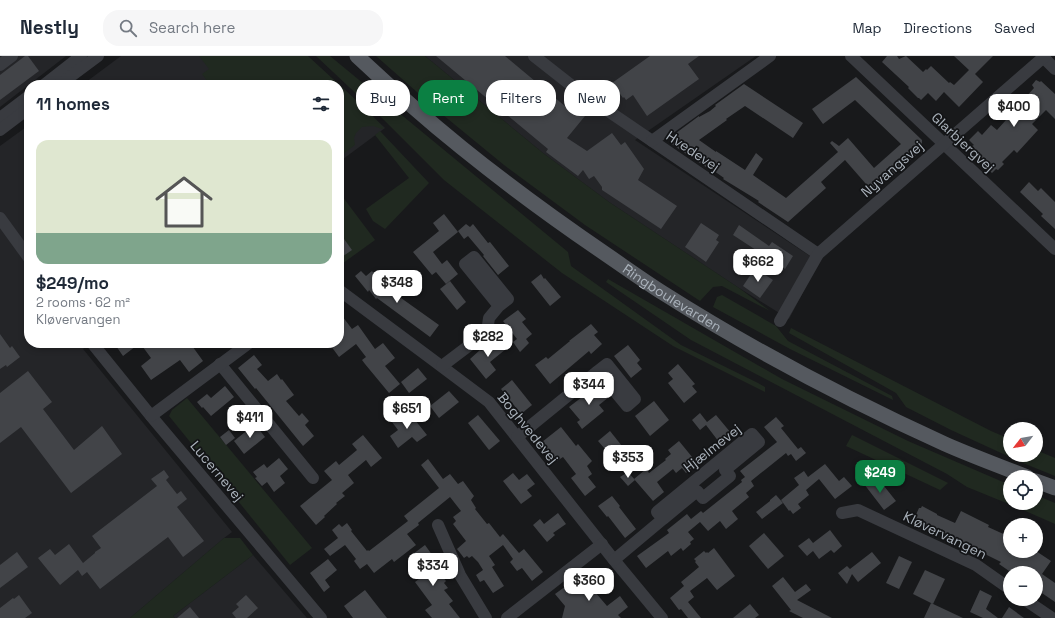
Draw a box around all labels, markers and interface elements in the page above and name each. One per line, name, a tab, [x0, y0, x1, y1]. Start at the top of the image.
search box	[103, 10, 383, 46]
text: Nestly	[20, 15, 79, 40]
icon: search	[117, 17, 139, 39]
text: Search here	[149, 18, 235, 37]
text: Map	[852, 19, 882, 37]
text: Directions	[904, 19, 972, 37]
text: Saved	[994, 19, 1035, 37]
chip: Buy	[356, 80, 410, 116]
chip: Rent	[418, 80, 478, 116]
chip: Filters	[486, 80, 556, 116]
chip: New	[564, 80, 620, 116]
text: 11 homes	[36, 93, 110, 115]
icon: filters	[310, 93, 332, 115]
pin: $400	[990, 94, 1038, 128]
text: $400	[998, 98, 1031, 115]
street label: Glarbjergvej	[928, 108, 998, 176]
street label: Hvedevej	[663, 127, 723, 175]
street label: Nyvangsvej	[857, 137, 927, 201]
icon: home	[148, 166, 220, 238]
pin: $662	[734, 249, 782, 283]
text: $662	[742, 253, 774, 270]
street label: Ringboulevarden	[619, 260, 725, 336]
pin: $348	[373, 270, 421, 304]
text: $249/mo	[36, 272, 109, 294]
text: $348	[381, 274, 413, 291]
text: 2 rooms · 62 m²	[36, 294, 130, 311]
text: Kløvervangen	[36, 311, 120, 328]
pin: $282	[464, 324, 512, 358]
text: $282	[472, 328, 504, 345]
pin: $344	[565, 372, 613, 406]
text: $344	[573, 376, 605, 393]
street label: Boghvedevej	[494, 389, 562, 467]
pin: $651	[383, 396, 431, 430]
text: $651	[392, 400, 422, 417]
pin: $411	[226, 405, 274, 439]
text: $411	[236, 409, 264, 426]
street label: Hjælmevej	[680, 420, 744, 476]
north arrow	[1003, 422, 1043, 462]
map controls	[1003, 422, 1043, 606]
street label: Lucernevej	[186, 437, 248, 505]
pin: $353	[604, 445, 652, 479]
text: $353	[612, 449, 644, 466]
pin: $249	[856, 460, 904, 494]
text: $249	[864, 464, 896, 481]
button: locate	[1003, 470, 1043, 510]
street label: Kløvervangen	[900, 507, 990, 563]
button: +	[1003, 518, 1043, 558]
pin: $334	[409, 553, 457, 587]
text: $334	[417, 557, 449, 574]
button: −	[1003, 566, 1043, 606]
pin: $360	[565, 568, 613, 602]
text: $360	[573, 572, 605, 589]

